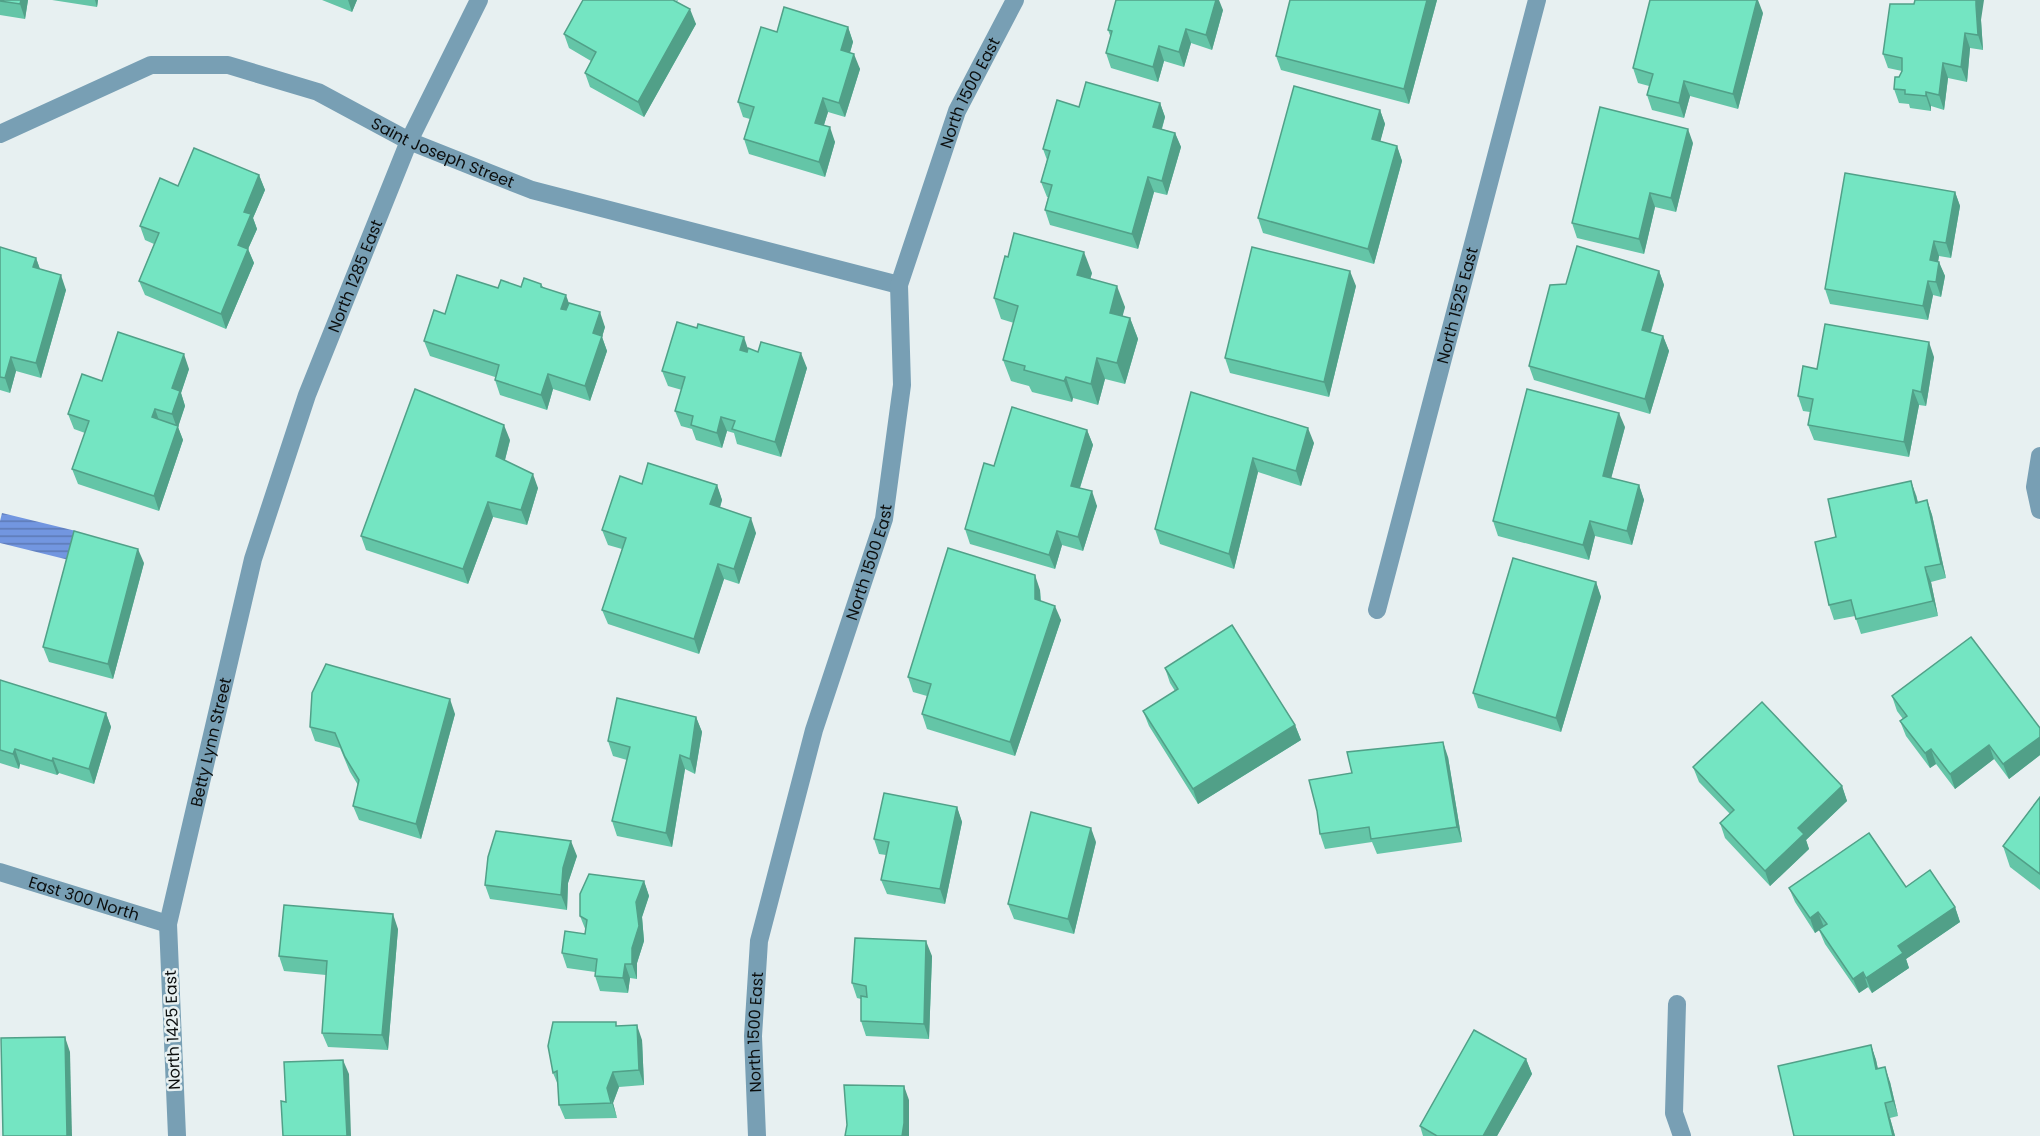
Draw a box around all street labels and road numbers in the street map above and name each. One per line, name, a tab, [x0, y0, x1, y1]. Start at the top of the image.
street label: North 1500 East	[934, 33, 1006, 151]
street label: Saint Joseph Street	[367, 112, 518, 194]
street label: North 1285 East	[322, 216, 388, 336]
street label: North 1525 East	[1431, 244, 1484, 366]
street label: North 1500 East	[840, 503, 898, 623]
street label: Betty Lynn Street	[185, 675, 237, 809]
street label: East 300 North	[26, 871, 142, 926]
street label: North 1425 East	[159, 970, 186, 1090]
street label: North 1500 East	[742, 971, 769, 1093]

